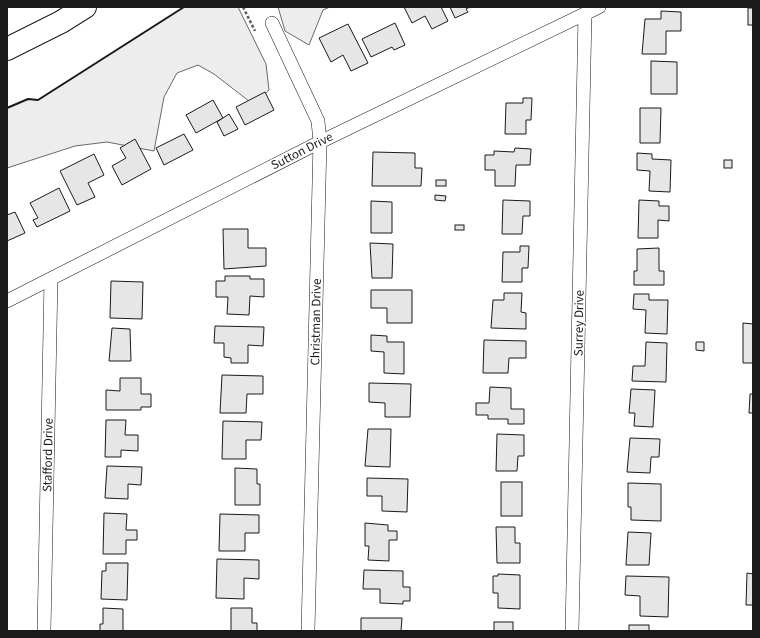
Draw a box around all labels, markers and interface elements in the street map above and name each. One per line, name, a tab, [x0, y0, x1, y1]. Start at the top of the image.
street label: Sutton Drive	[268, 128, 336, 174]
street label: Christman Drive	[306, 278, 326, 366]
street label: Surrey Drive	[569, 290, 589, 356]
street label: Stafford Drive	[38, 418, 58, 492]

